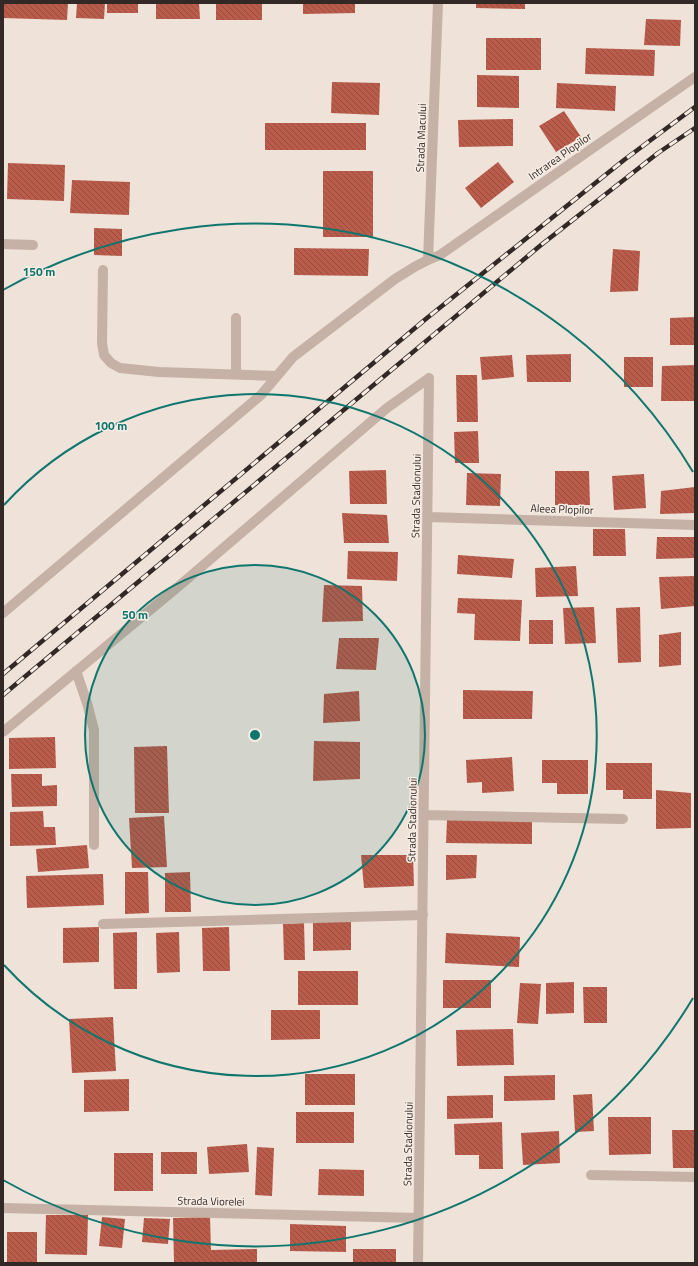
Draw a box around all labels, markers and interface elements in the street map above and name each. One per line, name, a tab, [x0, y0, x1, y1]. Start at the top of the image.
street label: Strada Macului	[412, 103, 430, 173]
street label: Intrarea Plopilor	[525, 128, 595, 184]
text: 150 m	[23, 262, 55, 281]
text: 100 m	[95, 416, 127, 435]
street label: Strada Stadionului	[407, 454, 425, 538]
street label: Aleea Plopilor	[530, 500, 594, 518]
text: 50 m	[122, 605, 148, 624]
centre of rings	[248, 728, 262, 742]
street label: Strada Stadionului	[403, 778, 421, 862]
street label: Strada Stadionului	[399, 1102, 417, 1186]
street label: Strada Viorelei	[177, 1192, 245, 1210]

